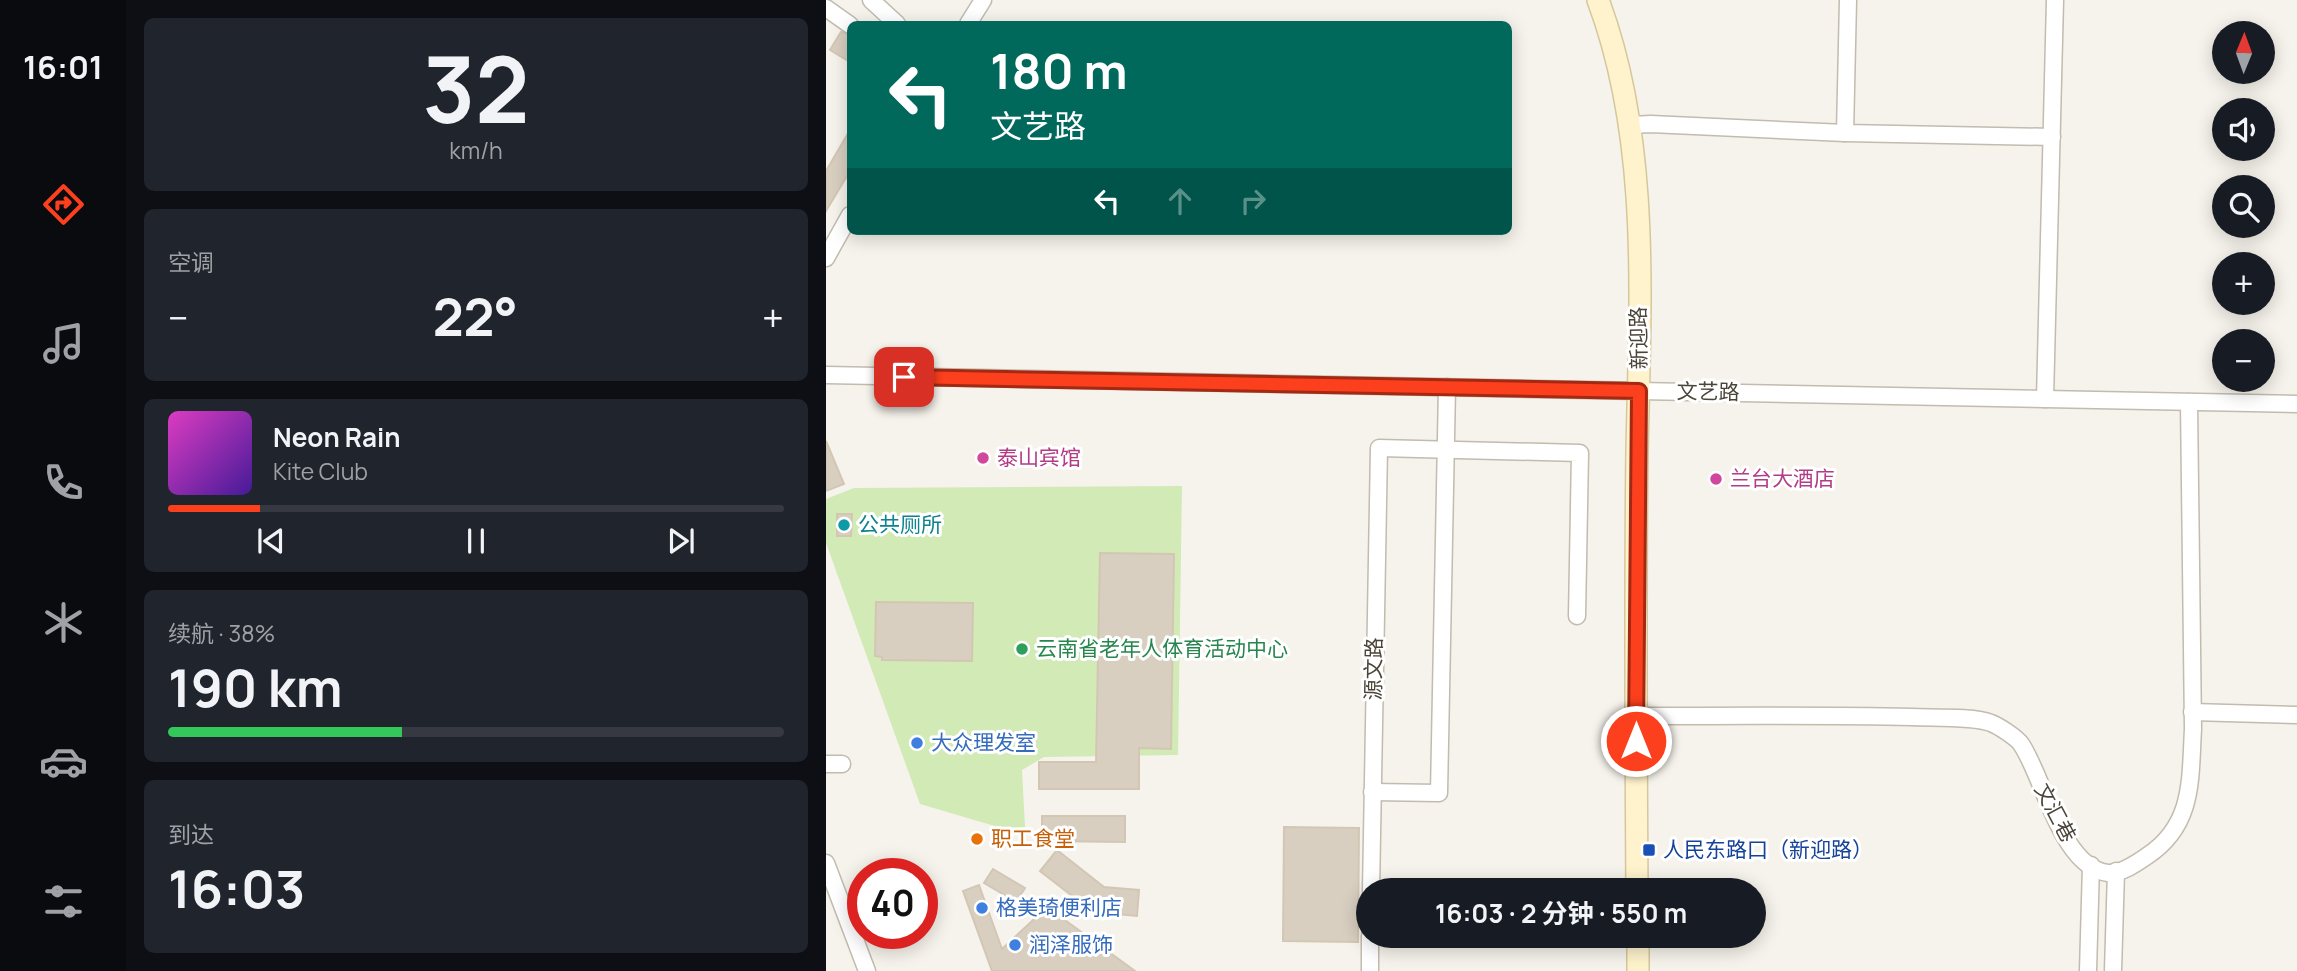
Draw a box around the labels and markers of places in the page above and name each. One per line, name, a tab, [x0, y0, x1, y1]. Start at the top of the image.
pin	[874, 347, 934, 407]
place label: 泰山宾馆	[997, 443, 1081, 471]
marker: 泰山宾馆	[975, 450, 991, 466]
place label: 兰台大酒店	[1730, 464, 1835, 492]
marker: 兰台大酒店	[1708, 471, 1724, 487]
place label: 公共厕所	[858, 510, 942, 538]
marker: 公共厕所	[836, 517, 852, 533]
place label: 云南省老年人体育活动中心	[1036, 634, 1288, 662]
marker: 云南省老年人体育活动中心	[1014, 641, 1030, 657]
place label: 大众理发室	[931, 728, 1036, 756]
marker: 大众理发室	[909, 735, 925, 751]
place label: 职工食堂	[991, 824, 1075, 852]
marker: 职工食堂	[969, 831, 985, 847]
place label: 人民东路口（新迎路）	[1663, 835, 1873, 863]
marker: 人民东路口（新迎路）	[1641, 842, 1657, 858]
place label: 格美琦便利店	[996, 893, 1122, 921]
marker: 格美琦便利店	[974, 900, 990, 916]
place label: 润泽服饰	[1029, 930, 1113, 958]
marker: 润泽服饰	[1007, 937, 1023, 953]

